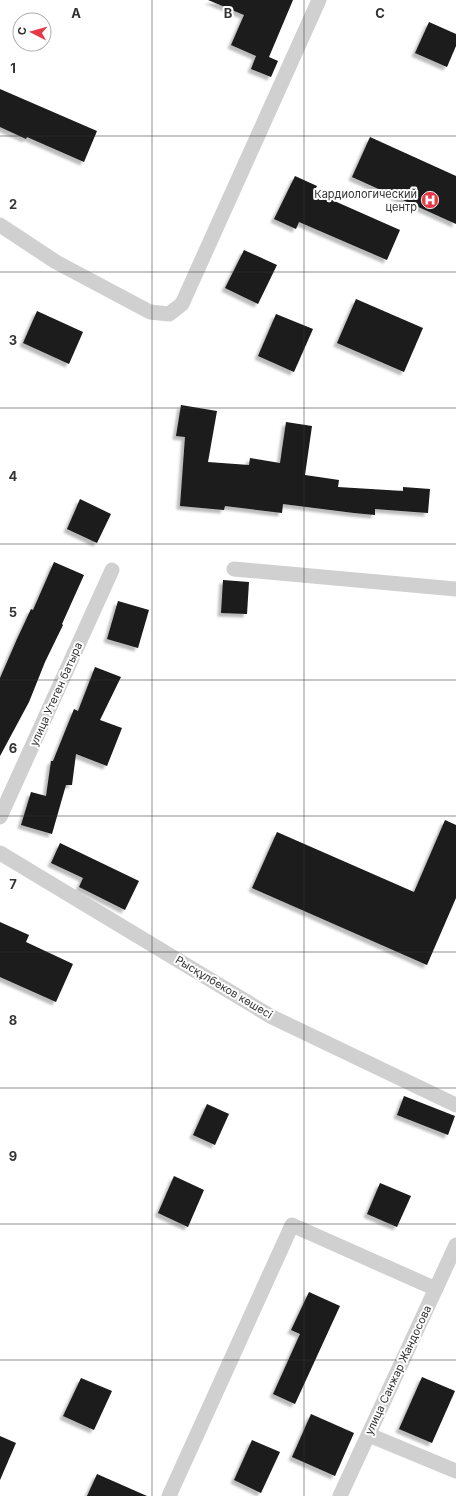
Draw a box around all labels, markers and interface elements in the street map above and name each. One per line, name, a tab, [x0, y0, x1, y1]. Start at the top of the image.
text: A	[71, 5, 81, 21]
text: B	[224, 5, 233, 21]
text: C	[375, 5, 385, 21]
north arrow	[12, 12, 52, 52]
text: С	[15, 26, 29, 36]
text: 1	[10, 60, 16, 76]
place label: Кардиологический центр	[314, 187, 417, 214]
hospital icon: Кардиологический центр	[420, 190, 440, 210]
text: 2	[9, 196, 17, 212]
text: 3	[9, 332, 17, 348]
text: 4	[9, 468, 18, 484]
text: 5	[9, 604, 17, 620]
street label: улица Утеген батыра	[27, 640, 85, 748]
text: 6	[9, 740, 17, 756]
text: 7	[9, 876, 17, 892]
street label: Рысқұлбеков көшесі	[173, 952, 275, 1022]
text: 8	[9, 1012, 17, 1028]
text: 9	[9, 1148, 17, 1164]
street label: улица Санжар Жандосова	[362, 1303, 434, 1437]

